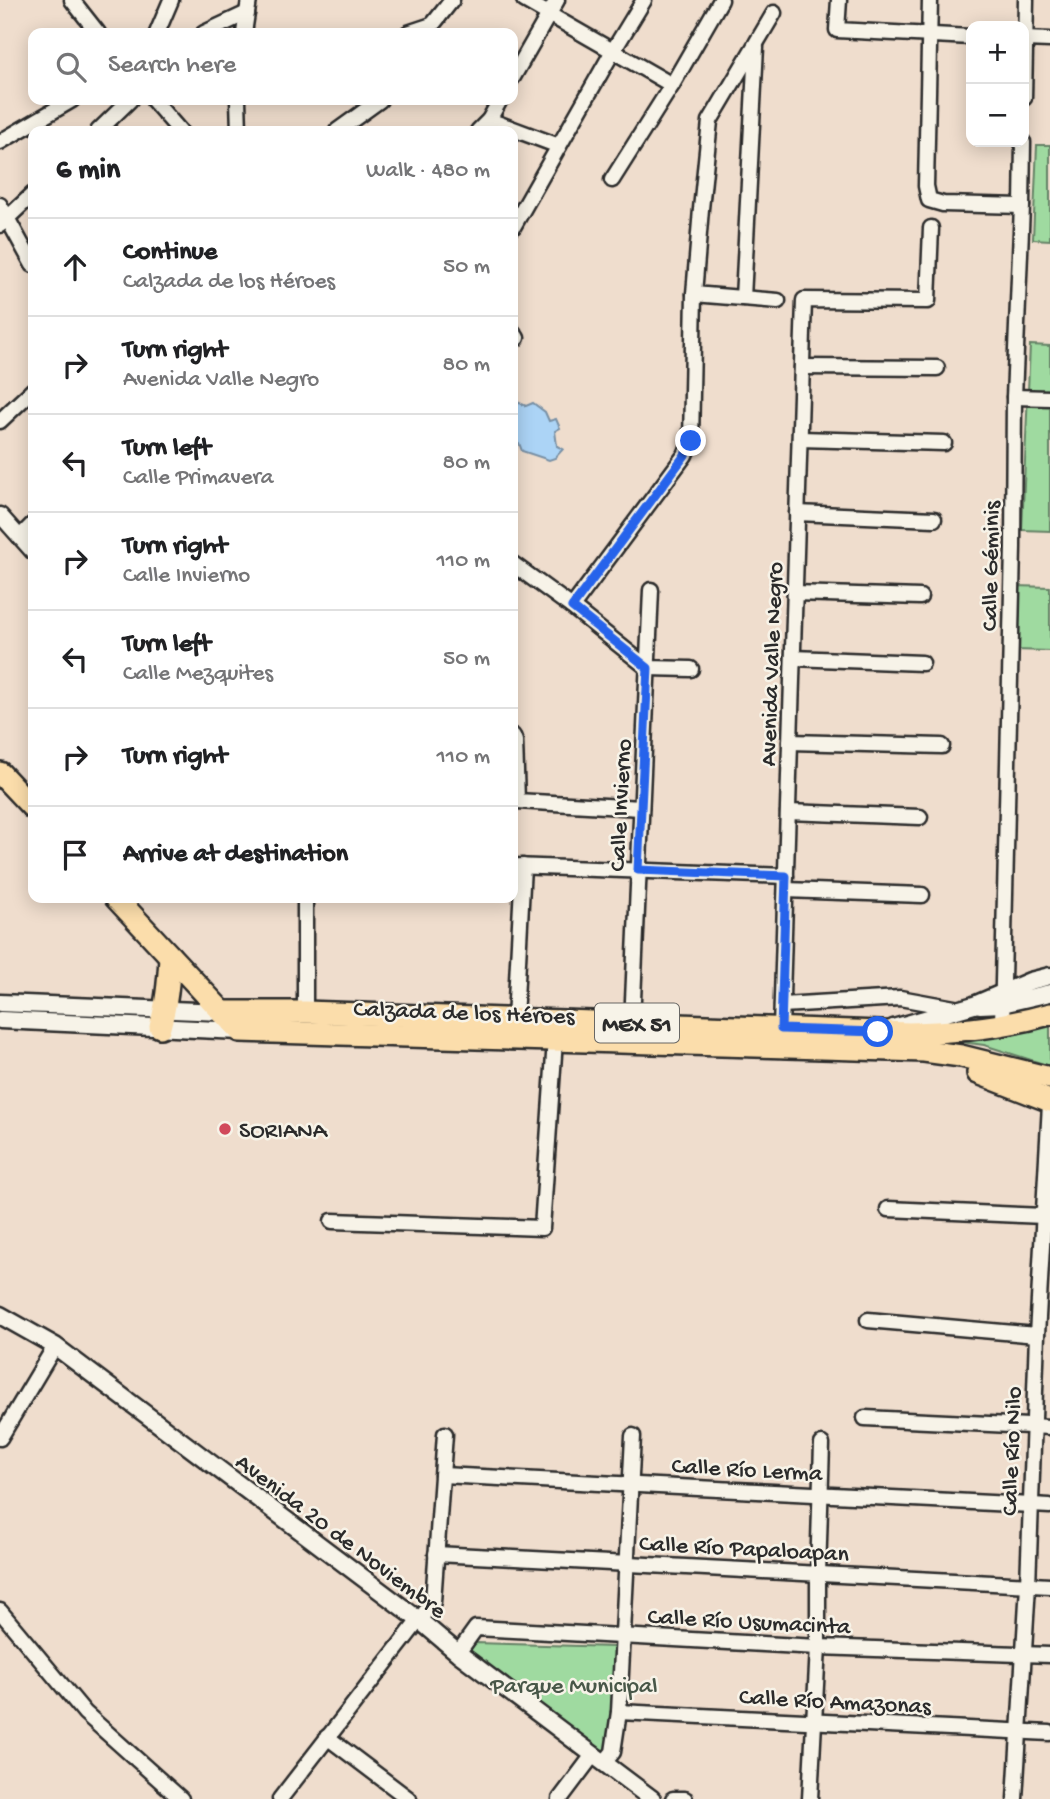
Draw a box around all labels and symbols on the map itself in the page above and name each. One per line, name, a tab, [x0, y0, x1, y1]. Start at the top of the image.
route end	[675, 425, 706, 456]
street label: Calle Géminis	[977, 500, 1008, 631]
street label: Avenida Valle Negro	[755, 561, 792, 767]
street label: Calle Invierno	[605, 738, 640, 872]
street label: Calzada de los Héroes	[353, 996, 576, 1033]
road number: MEX 51	[595, 1004, 679, 1042]
route start	[862, 1016, 893, 1047]
place label: SORIANA	[239, 1118, 329, 1147]
marker: SORIANA	[217, 1121, 233, 1137]
street label: Calle Río Nilo	[997, 1386, 1030, 1516]
street label: Avenida 20 de Noviembre	[229, 1449, 452, 1627]
street label: Calle Río Lerma	[671, 1453, 824, 1490]
street label: Calle Río Papaloapan	[638, 1531, 850, 1571]
street label: Calle Río Usumacinta	[647, 1604, 852, 1643]
park label: Parque Municipal	[489, 1673, 658, 1702]
street label: Calle Río Amazonas	[738, 1684, 933, 1723]

